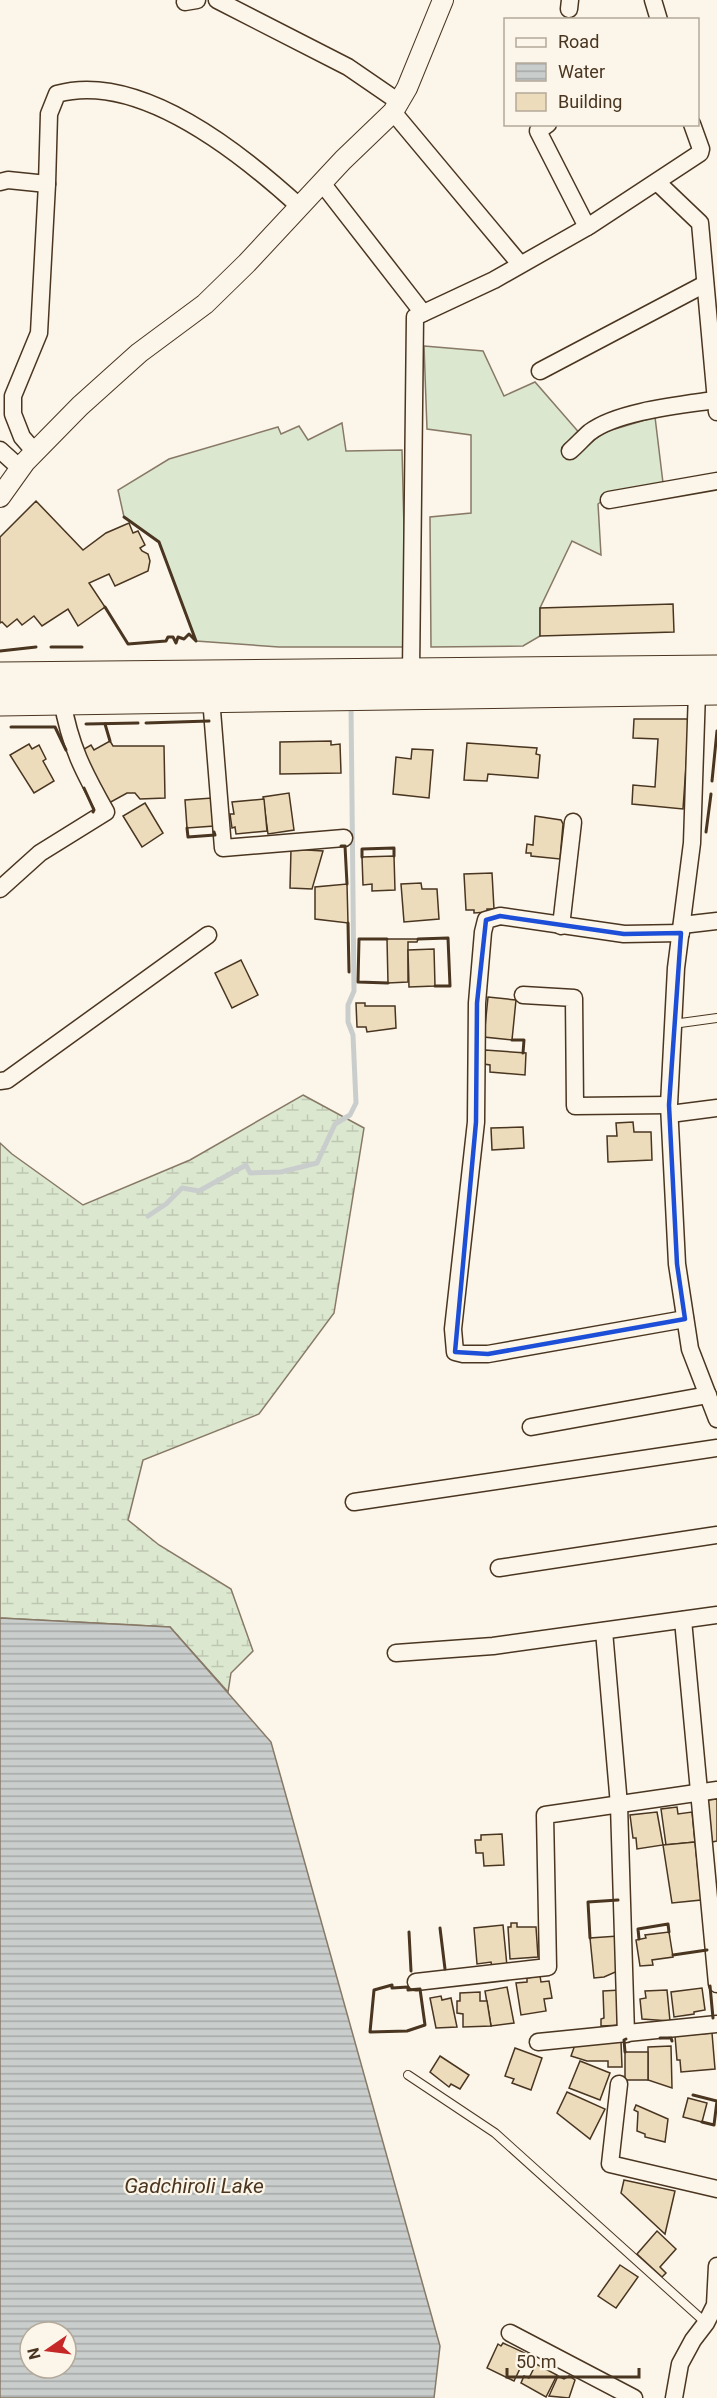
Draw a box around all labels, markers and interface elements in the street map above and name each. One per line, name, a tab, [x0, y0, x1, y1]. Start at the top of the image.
legend	[504, 18, 699, 126]
text: Road	[558, 31, 599, 52]
text: Water	[558, 61, 605, 82]
text: Building	[558, 91, 622, 112]
water label: Gadchiroli Lake	[124, 2174, 264, 2198]
north arrow	[18, 2320, 78, 2380]
scale bar	[507, 2341, 639, 2379]
text: N	[23, 2346, 45, 2361]
text: 50 m	[516, 2351, 556, 2372]

